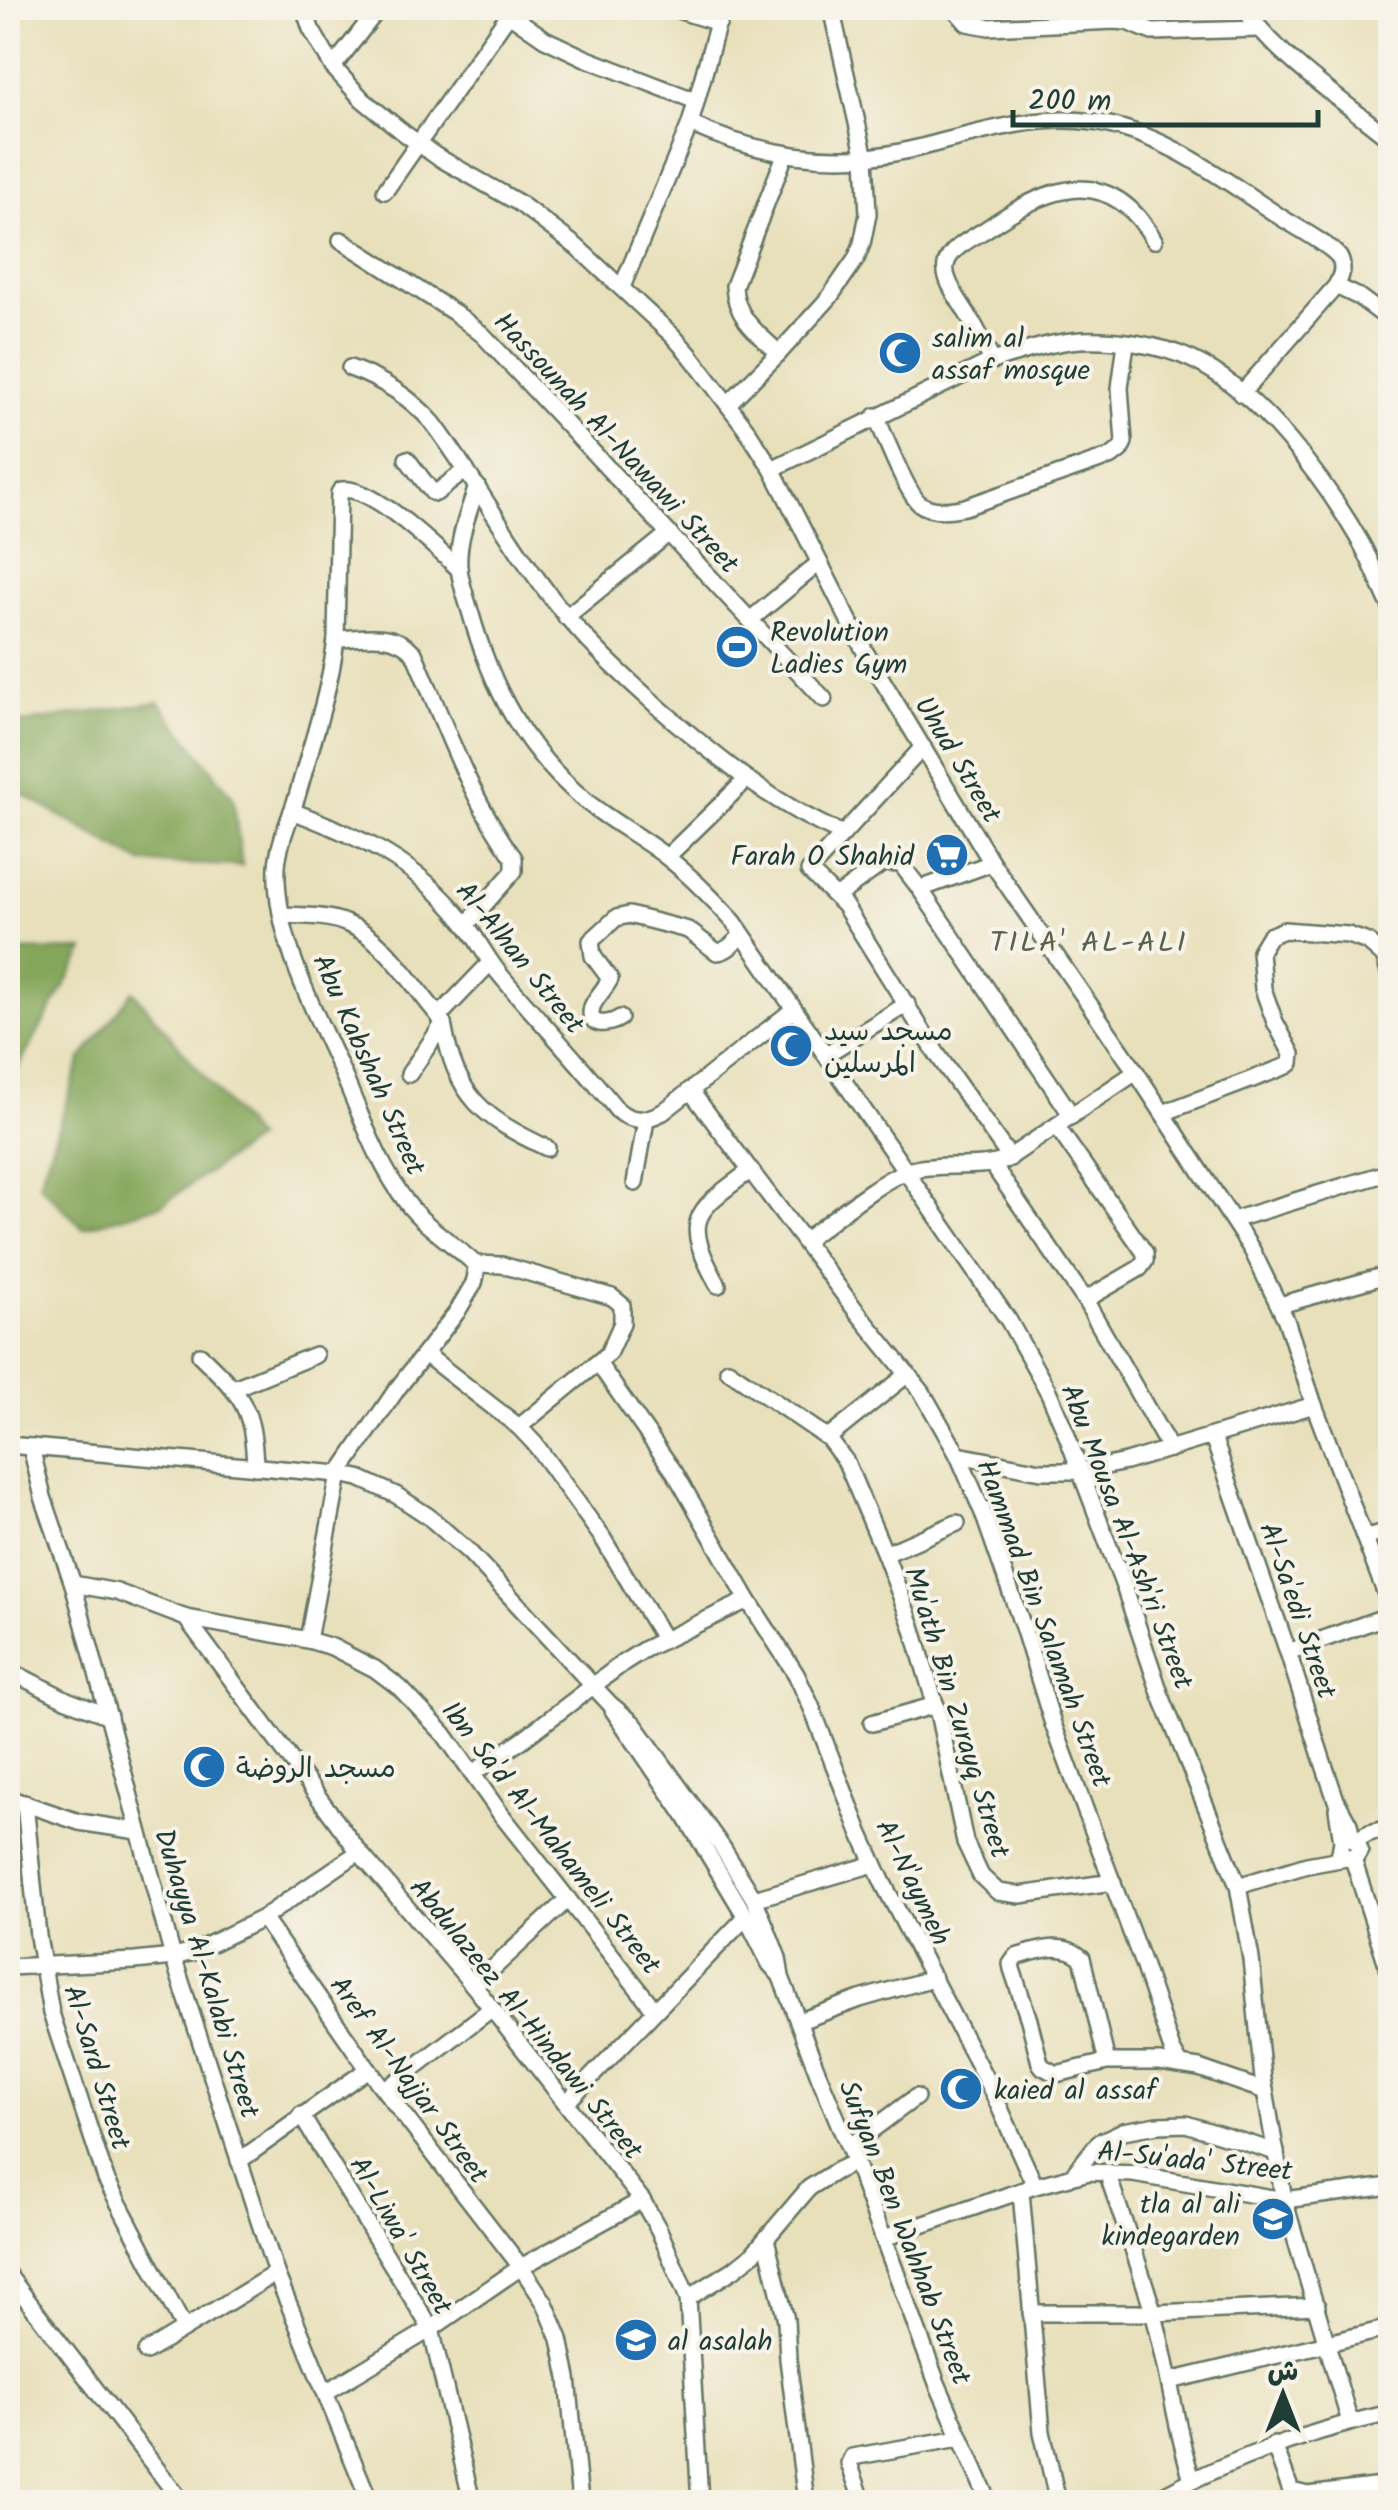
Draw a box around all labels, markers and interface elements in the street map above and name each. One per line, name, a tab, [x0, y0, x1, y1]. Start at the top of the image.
scale bar	[1013, 65, 1318, 127]
text: 200 m	[1028, 78, 1111, 126]
street label: Hassounah Al-Nawawi Street	[481, 302, 750, 586]
place label: salim al assaf mosque	[932, 317, 1091, 394]
mosque icon: salim al assaf mosque	[877, 330, 923, 376]
place label: Revolution Ladies Gym	[770, 611, 907, 688]
sports icon: Revolution Ladies Gym	[714, 624, 760, 670]
street label: Uhud Street	[901, 688, 1013, 833]
supermarket icon: Farah O Shahid	[924, 832, 970, 878]
place label: Farah O Shahid	[731, 835, 915, 880]
street label: Al-Alhan Street	[443, 872, 596, 1046]
district label: TILA' AL-ALI	[990, 920, 1188, 968]
street label: Abu Kabshah Street	[299, 947, 437, 1184]
place label: مسجد سيد المرسلين	[824, 1010, 952, 1087]
mosque icon: مسجد سيد المرسلين	[768, 1023, 814, 1069]
street label: Abu Mousa Al-Ash'ri Street	[1047, 1378, 1205, 1697]
street label: Hammad Bin Salamah Street	[962, 1454, 1123, 1795]
street label: Al-Sa'edi Street	[1245, 1516, 1348, 1706]
street label: Mu'ath Bin Zurayq Street	[890, 1562, 1022, 1865]
street label: Ibn Sa'd Al-Mahameli Street	[428, 1692, 672, 1986]
mosque icon: مسجد الروضة	[181, 1744, 227, 1790]
place label: مسجد الروضة	[236, 1747, 396, 1792]
street label: Al-N'aymeh	[862, 1812, 962, 1954]
street label: Duhayya Al-Kalabi Street	[140, 1824, 271, 2125]
street label: Abdulazeez Al-Hindawi Street	[397, 1869, 654, 2171]
street label: Aref Al-Najjar Street	[317, 1967, 500, 2195]
street label: Al-Sard Street	[49, 1980, 142, 2157]
mosque icon: kaied al assaf	[938, 2066, 984, 2112]
place label: kaied al assaf	[994, 2069, 1159, 2114]
street label: Sufyan Ben Wahhab Street	[825, 2074, 983, 2393]
street label: Al-Su'ada' Street	[1095, 2130, 1296, 2195]
street label: Al-Liwa' Street	[336, 2148, 464, 2325]
place label: tla al ali kindegarden	[1102, 2183, 1241, 2260]
school or university icon: tla al ali kindegarden	[1250, 2196, 1296, 2242]
school or university icon: al asalah	[613, 2317, 659, 2363]
place label: al asalah	[668, 2320, 772, 2365]
north arrow	[1233, 2345, 1333, 2445]
text: ش	[1268, 2350, 1298, 2395]

